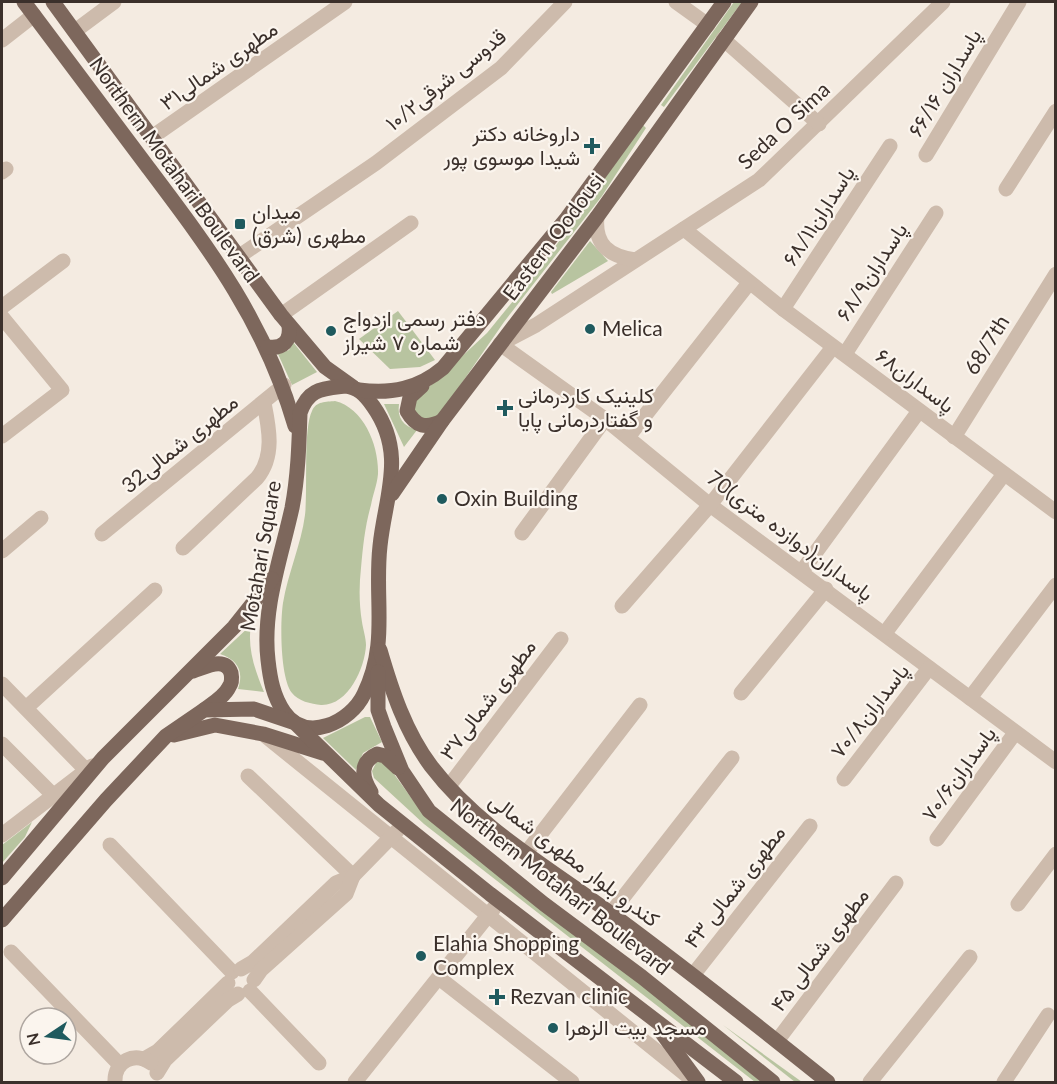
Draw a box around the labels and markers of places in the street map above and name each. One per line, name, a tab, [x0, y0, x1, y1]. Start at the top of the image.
place label: داروخانه دکتر شیدا موسوی پور	[443, 120, 580, 172]
marker: داروخانه دکتر شیدا موسوی پور	[585, 139, 599, 153]
place label: میدان مطهری (شرق)	[252, 198, 366, 249]
marker: میدان مطهری (شرق)	[233, 217, 247, 231]
place label: دفتر رسمی ازدواج شماره ۷ شیراز	[342, 305, 486, 356]
place label: Melica	[602, 315, 663, 340]
marker: Melica	[583, 322, 597, 336]
marker: دفتر رسمی ازدواج شماره ۷ شیراز	[324, 324, 338, 338]
place label: کلینیک کاردرمانی و گفتاردرمانی پایا	[518, 382, 654, 434]
marker: کلینیک کاردرمانی و گفتاردرمانی پایا	[496, 399, 514, 417]
place label: Oxin Building	[454, 485, 578, 510]
marker: Oxin Building	[435, 492, 449, 506]
place label: Elahia Shopping Complex	[433, 930, 579, 979]
marker: Elahia Shopping Complex	[414, 949, 428, 963]
place label: Rezvan clinic	[510, 983, 628, 1008]
marker: Rezvan clinic	[488, 988, 506, 1006]
place label: مسجد بیت الزهرا	[565, 1014, 707, 1041]
marker: مسجد بیت الزهرا	[546, 1021, 560, 1035]

